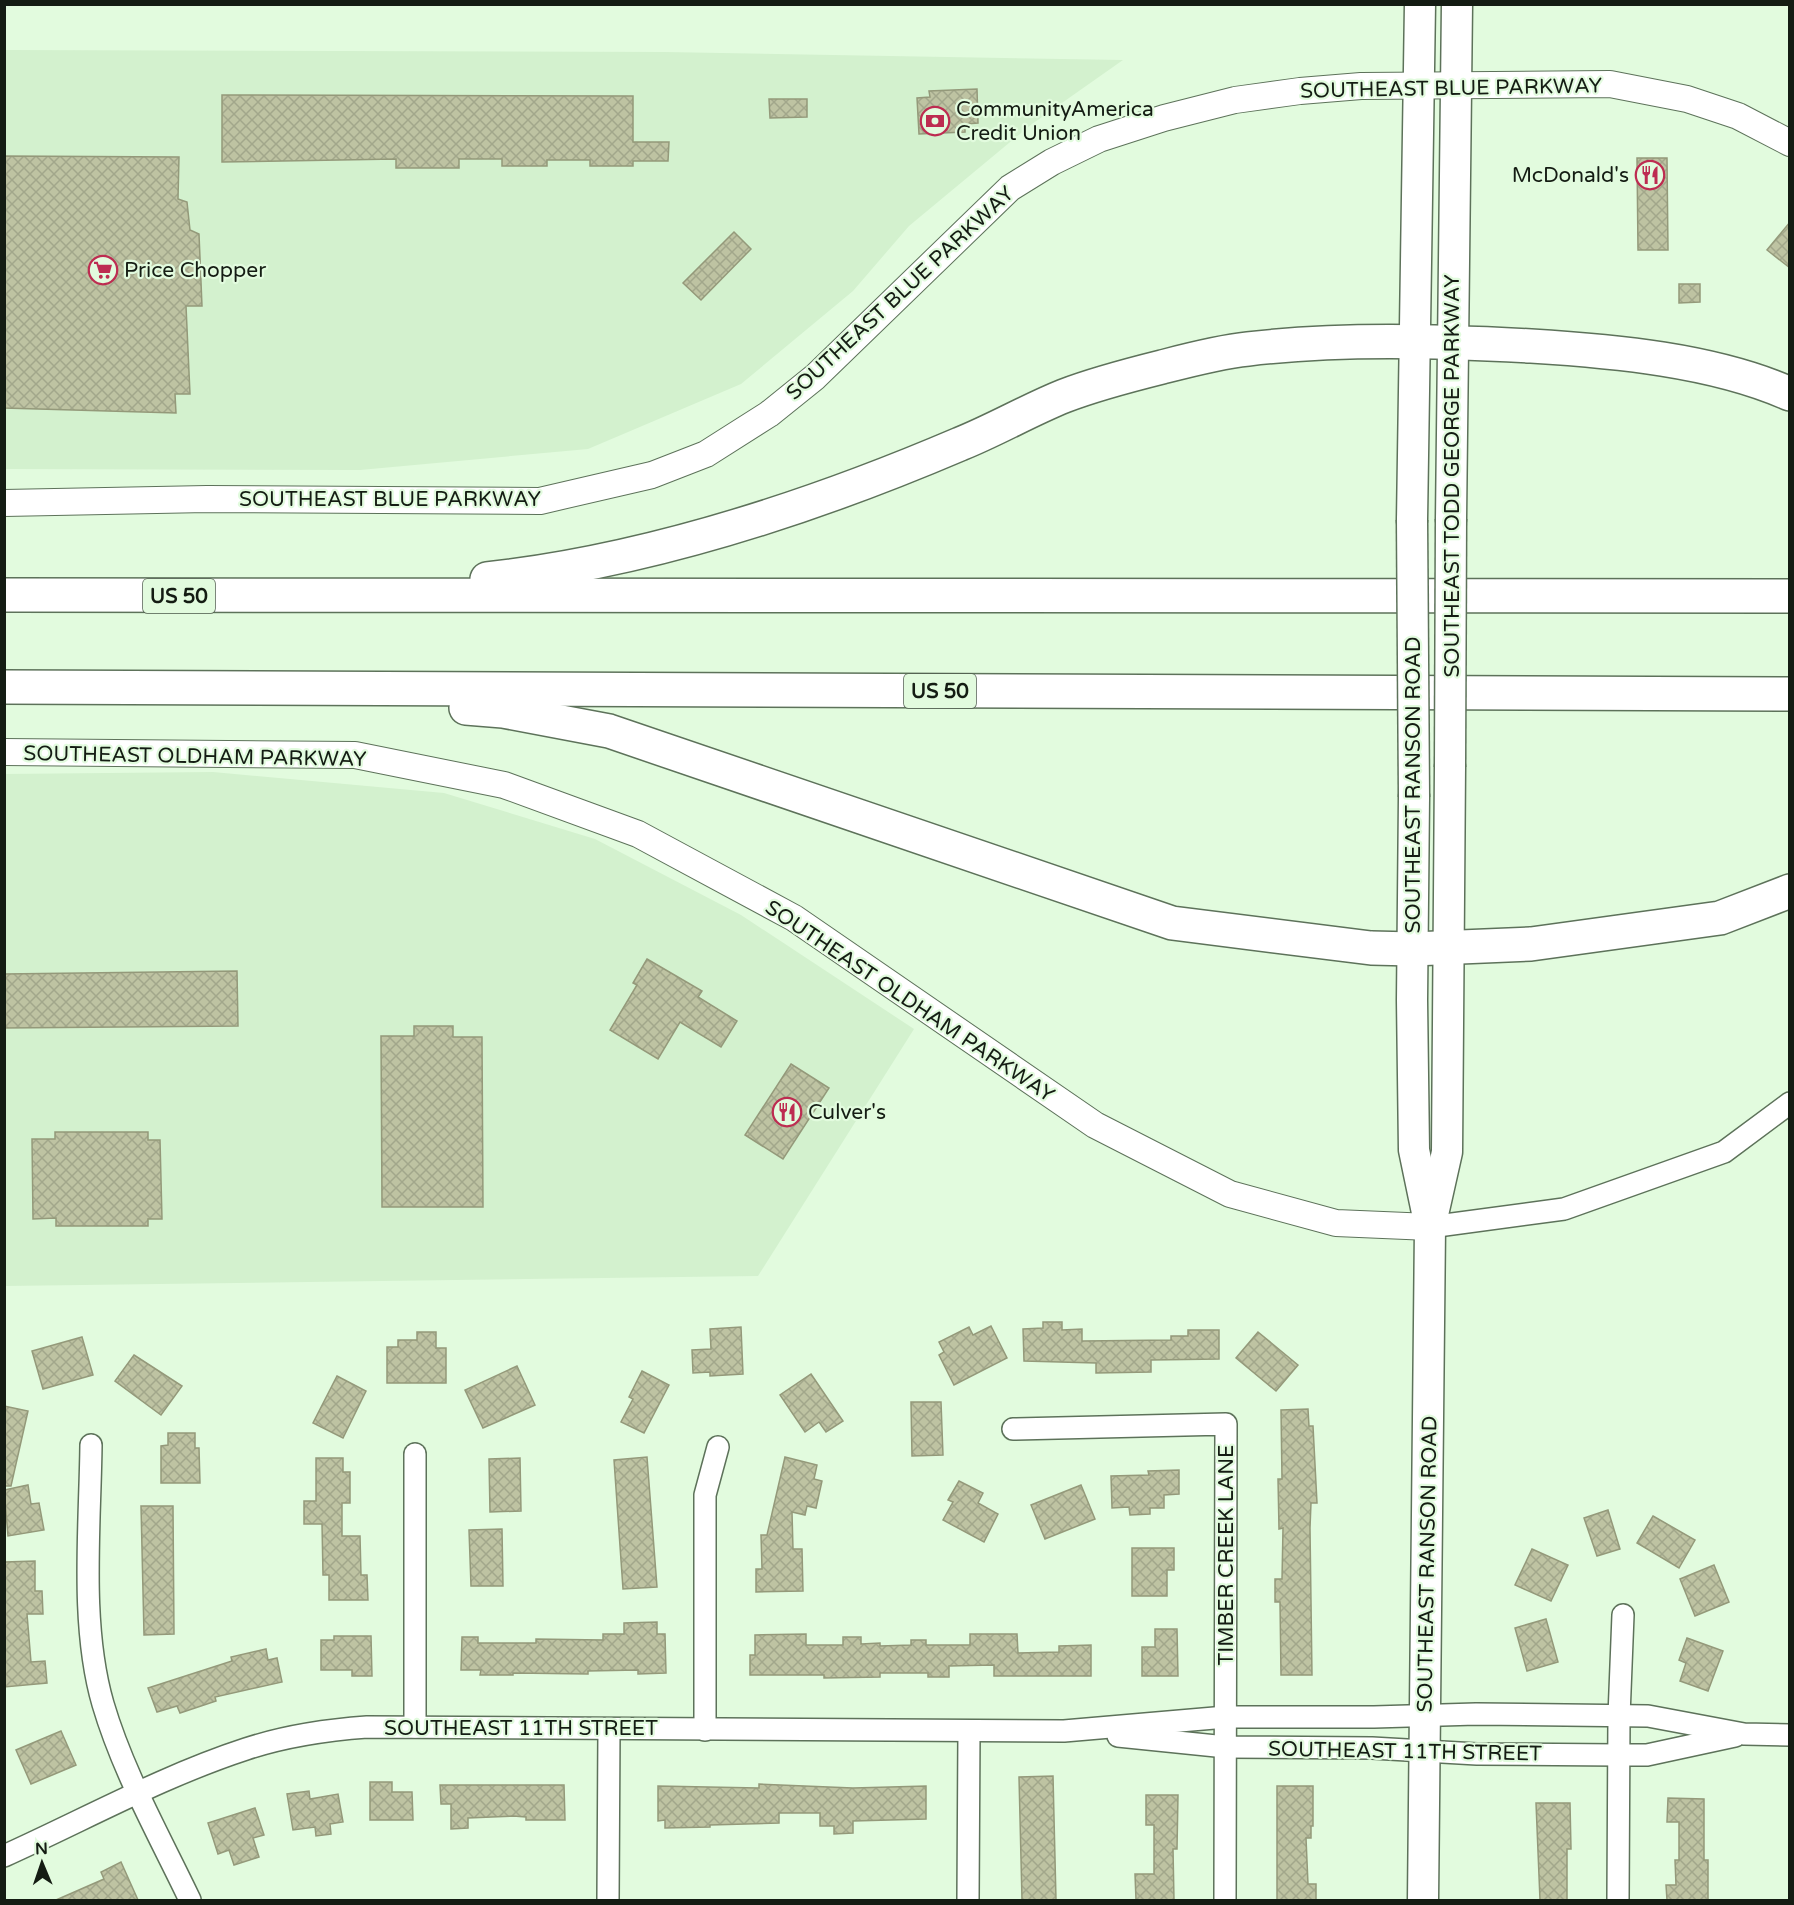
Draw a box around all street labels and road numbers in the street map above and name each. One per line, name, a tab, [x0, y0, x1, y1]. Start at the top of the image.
street label: SOUTHEAST BLUE PARKWAY	[1300, 73, 1602, 104]
street label: SOUTHEAST BLUE PARKWAY	[781, 181, 1019, 405]
street label: SOUTHEAST TODD GEORGE PARKWAY	[1440, 274, 1465, 678]
street label: SOUTHEAST BLUE PARKWAY	[239, 487, 541, 512]
road number: US 50	[143, 579, 215, 613]
street label: SOUTHEAST RANSON ROAD	[1401, 637, 1426, 933]
road number: US 50	[904, 674, 976, 708]
street label: SOUTHEAST OLDHAM PARKWAY	[23, 741, 367, 772]
street label: SOUTHEAST OLDHAM PARKWAY	[760, 895, 1059, 1108]
street label: SOUTHEAST RANSON ROAD	[1412, 1415, 1443, 1713]
street label: TIMBER CREEK LANE	[1214, 1445, 1239, 1665]
street label: SOUTHEAST 11TH STREET	[384, 1716, 658, 1741]
street label: SOUTHEAST 11TH STREET	[1268, 1737, 1542, 1766]

